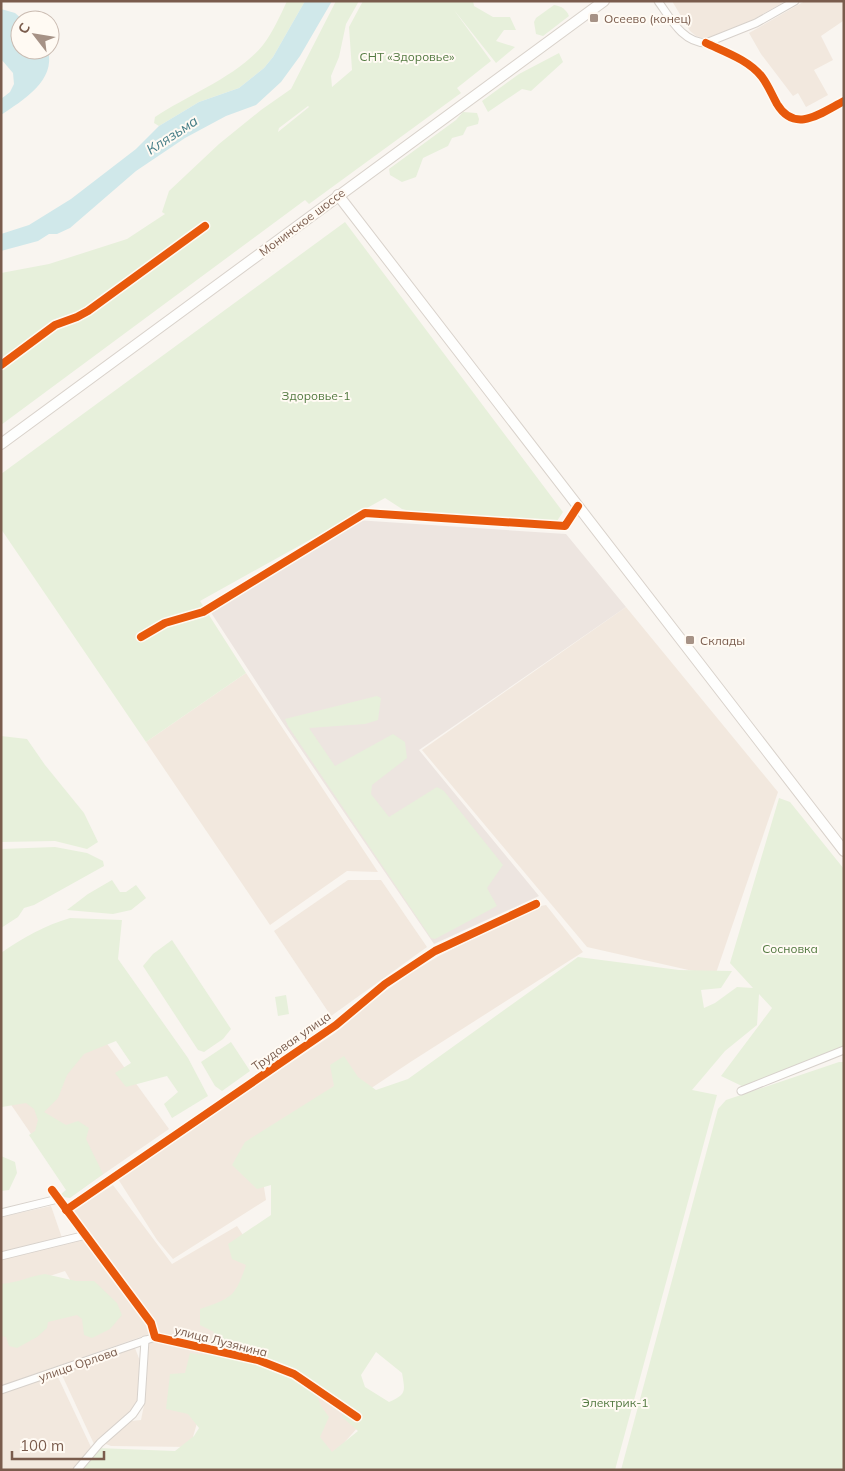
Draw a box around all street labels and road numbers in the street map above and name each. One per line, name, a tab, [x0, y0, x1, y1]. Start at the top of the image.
street label: Монинское шоссе	[256, 185, 348, 259]
street label: Трудовая улица	[249, 1008, 333, 1074]
street label: улица Лузянина	[173, 1322, 269, 1360]
street label: улица Орлова	[37, 1343, 119, 1385]

